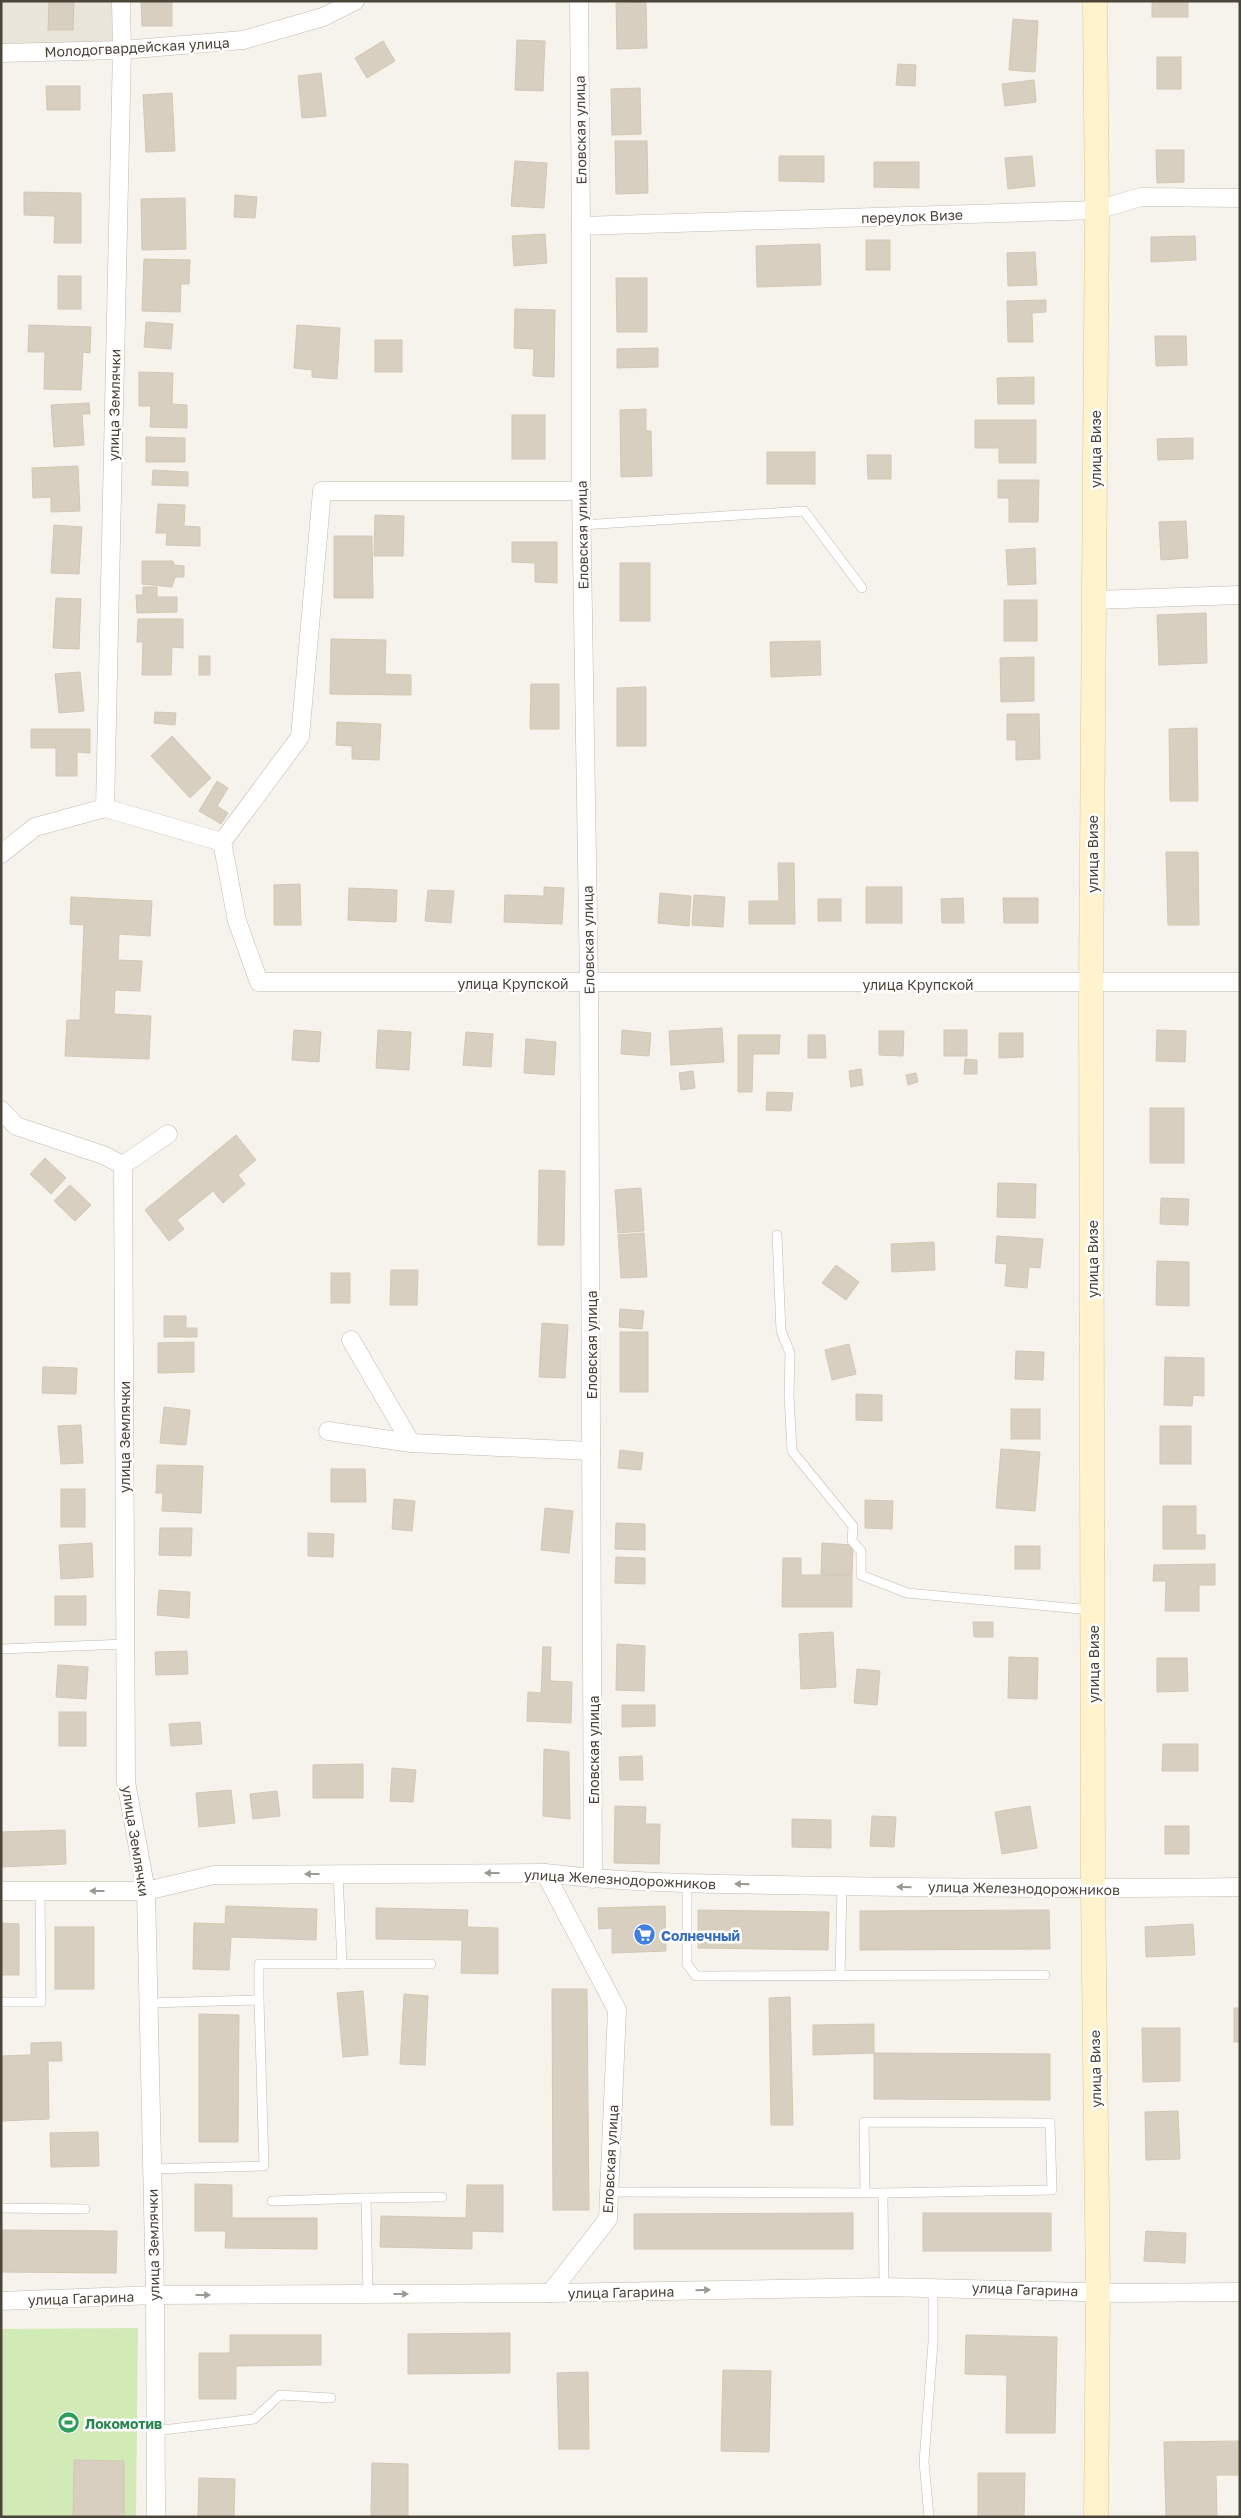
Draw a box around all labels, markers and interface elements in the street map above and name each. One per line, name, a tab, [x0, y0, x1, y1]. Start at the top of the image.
street label: Молодогвардейская улица	[44, 34, 230, 60]
street label: Еловская улица	[571, 75, 589, 185]
street label: переулок Визе	[861, 206, 963, 226]
street label: улица Землячки	[105, 349, 123, 461]
street label: улица Визе	[1087, 410, 1104, 488]
street label: Еловская улица	[573, 480, 591, 590]
street label: улица Визе	[1084, 815, 1101, 893]
street label: Еловская улица	[579, 885, 597, 995]
street label: улица Крупской	[457, 975, 569, 992]
street label: улица Крупской	[862, 976, 974, 993]
street label: улица Визе	[1084, 1220, 1101, 1298]
street label: Еловская улица	[583, 1290, 600, 1400]
street label: улица Землячки	[116, 1381, 133, 1493]
street label: улица Визе	[1085, 1625, 1102, 1703]
street label: Еловская улица	[585, 1695, 602, 1805]
street label: улица Землячки	[119, 1784, 153, 1898]
street label: улица Железнодорожников	[524, 1865, 716, 1893]
one-way arrow	[484, 1869, 500, 1877]
one-way arrow	[304, 1871, 320, 1879]
street label: улица Железнодорожников	[928, 1878, 1120, 1898]
one-way arrow	[733, 1880, 749, 1888]
one-way arrow	[896, 1883, 912, 1891]
one-way arrow	[89, 1887, 105, 1895]
supermarket icon: Солнечный	[633, 1923, 657, 1947]
place label: Солнечный	[661, 1927, 740, 1944]
street label: улица Визе	[1086, 2030, 1104, 2108]
street label: Еловская улица	[599, 2104, 621, 2214]
street label: улица Землячки	[144, 2189, 162, 2301]
street label: улица Гагарина	[971, 2279, 1079, 2299]
street label: улица Гагарина	[568, 2283, 674, 2301]
one-way arrow	[696, 2286, 712, 2294]
street label: улица Гагарина	[27, 2288, 135, 2308]
one-way arrow	[393, 2290, 409, 2298]
one-way arrow	[196, 2291, 212, 2299]
sports icon: Локомотив	[57, 2411, 81, 2435]
place label: Локомотив	[85, 2415, 162, 2432]

